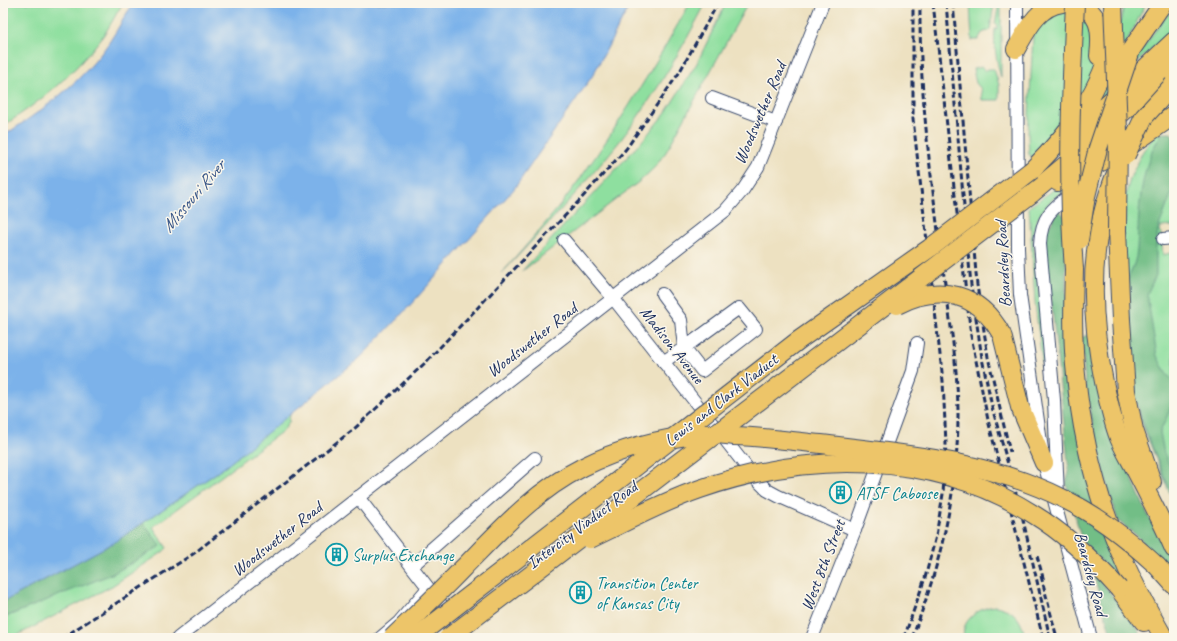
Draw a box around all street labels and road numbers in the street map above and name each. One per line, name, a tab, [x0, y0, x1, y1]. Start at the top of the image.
street label: Woodswether Road	[729, 57, 792, 167]
street label: Beardsley Road	[990, 218, 1016, 308]
street label: Woodswether Road	[483, 297, 583, 382]
street label: Madison Avenue	[635, 302, 710, 389]
street label: Lewis and Clark Viaduct	[660, 348, 784, 451]
street label: Intercity Viaduct Road	[523, 475, 643, 573]
street label: Woodswether Road	[228, 496, 328, 581]
street label: West 8th Street	[796, 515, 851, 613]
street label: Beardsley Road	[1070, 529, 1113, 621]

